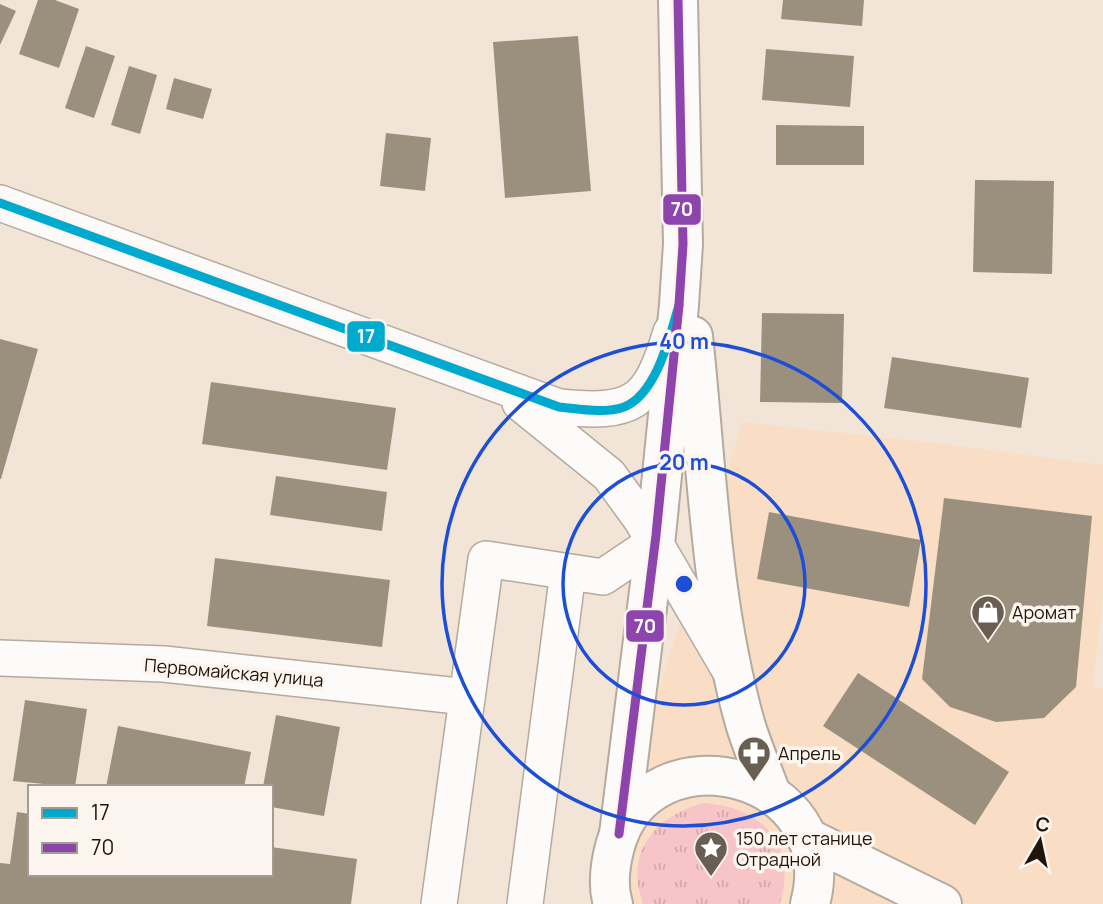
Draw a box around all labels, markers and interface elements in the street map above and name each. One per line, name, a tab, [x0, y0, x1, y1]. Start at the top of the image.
line badge: 70	[662, 193, 702, 226]
text: 70	[671, 196, 693, 222]
line badge: 17	[346, 320, 386, 353]
text: 17	[357, 323, 375, 349]
text: 40 m	[659, 327, 709, 355]
text: 20 m	[659, 448, 709, 476]
centre of rings	[672, 572, 696, 596]
shop icon: Аромат	[969, 593, 1007, 642]
place label: Аромат	[1012, 600, 1076, 624]
line badge: 70	[625, 609, 665, 643]
text: 70	[634, 613, 656, 639]
street label: Первомайская улица	[143, 652, 325, 692]
pharmacy icon: Апрель	[735, 734, 773, 783]
place label: Апрель	[778, 741, 841, 765]
legend	[28, 785, 273, 876]
text: 17	[91, 798, 110, 826]
north arrow	[1005, 806, 1075, 876]
text: С	[1034, 810, 1052, 838]
place label: 150 лет станице Отрадной	[736, 826, 872, 871]
place icon: 150 лет станице Отрадной	[692, 829, 730, 878]
text: 70	[91, 833, 114, 861]

